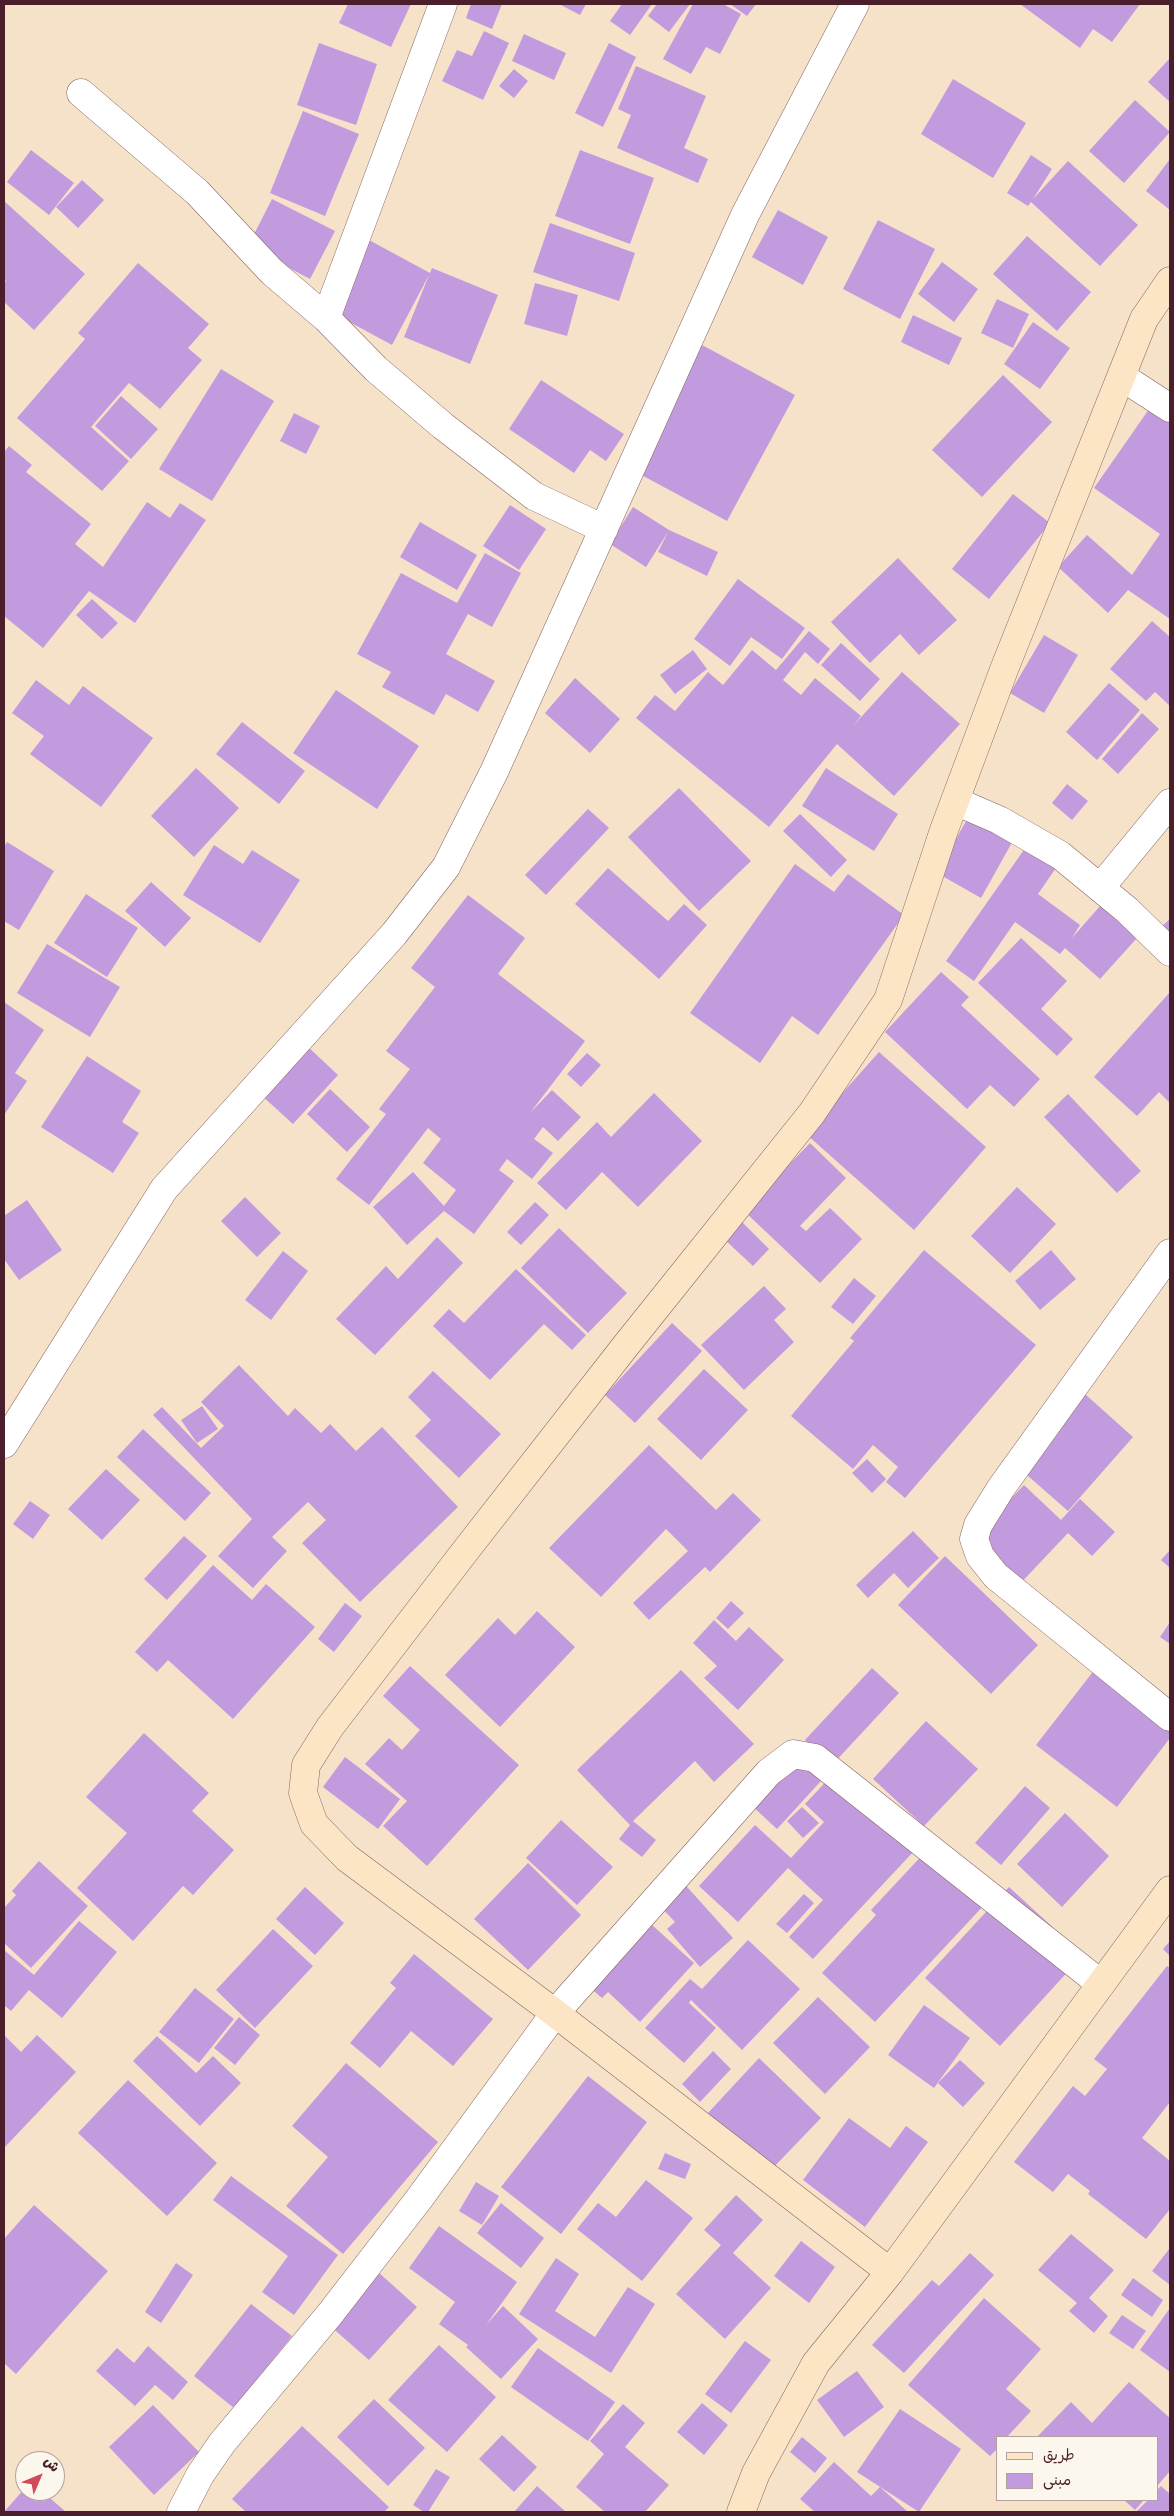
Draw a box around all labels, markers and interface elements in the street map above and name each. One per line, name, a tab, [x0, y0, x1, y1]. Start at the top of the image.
legend	[996, 2436, 1159, 2501]
text: طريق	[1043, 2448, 1075, 2466]
north arrow	[15, 2451, 65, 2501]
text: ش	[39, 2454, 62, 2477]
text: مبنى	[1043, 2473, 1071, 2491]

